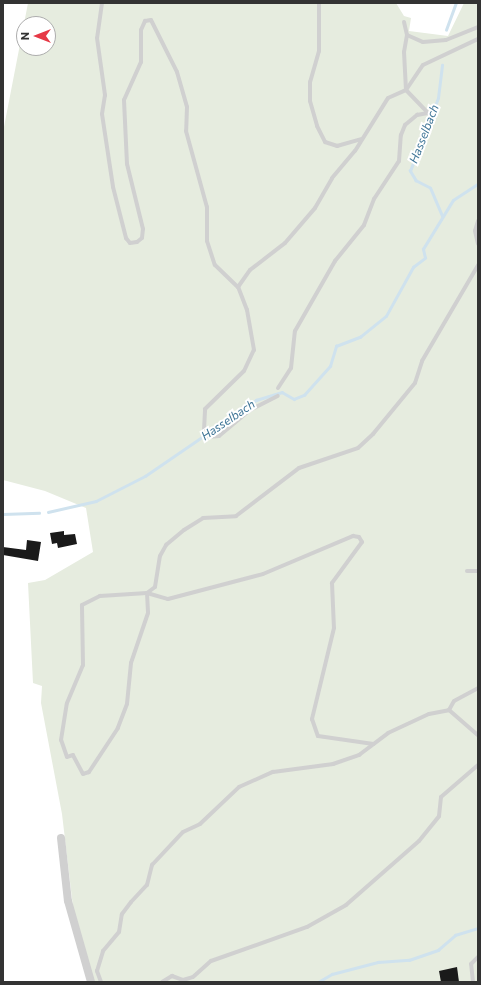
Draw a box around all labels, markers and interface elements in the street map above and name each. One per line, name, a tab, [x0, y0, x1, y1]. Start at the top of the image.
north arrow	[16, 16, 56, 56]
text: N	[18, 32, 31, 40]
water label: Hasselbach	[406, 103, 442, 165]
water label: Hasselbach	[198, 397, 258, 443]

